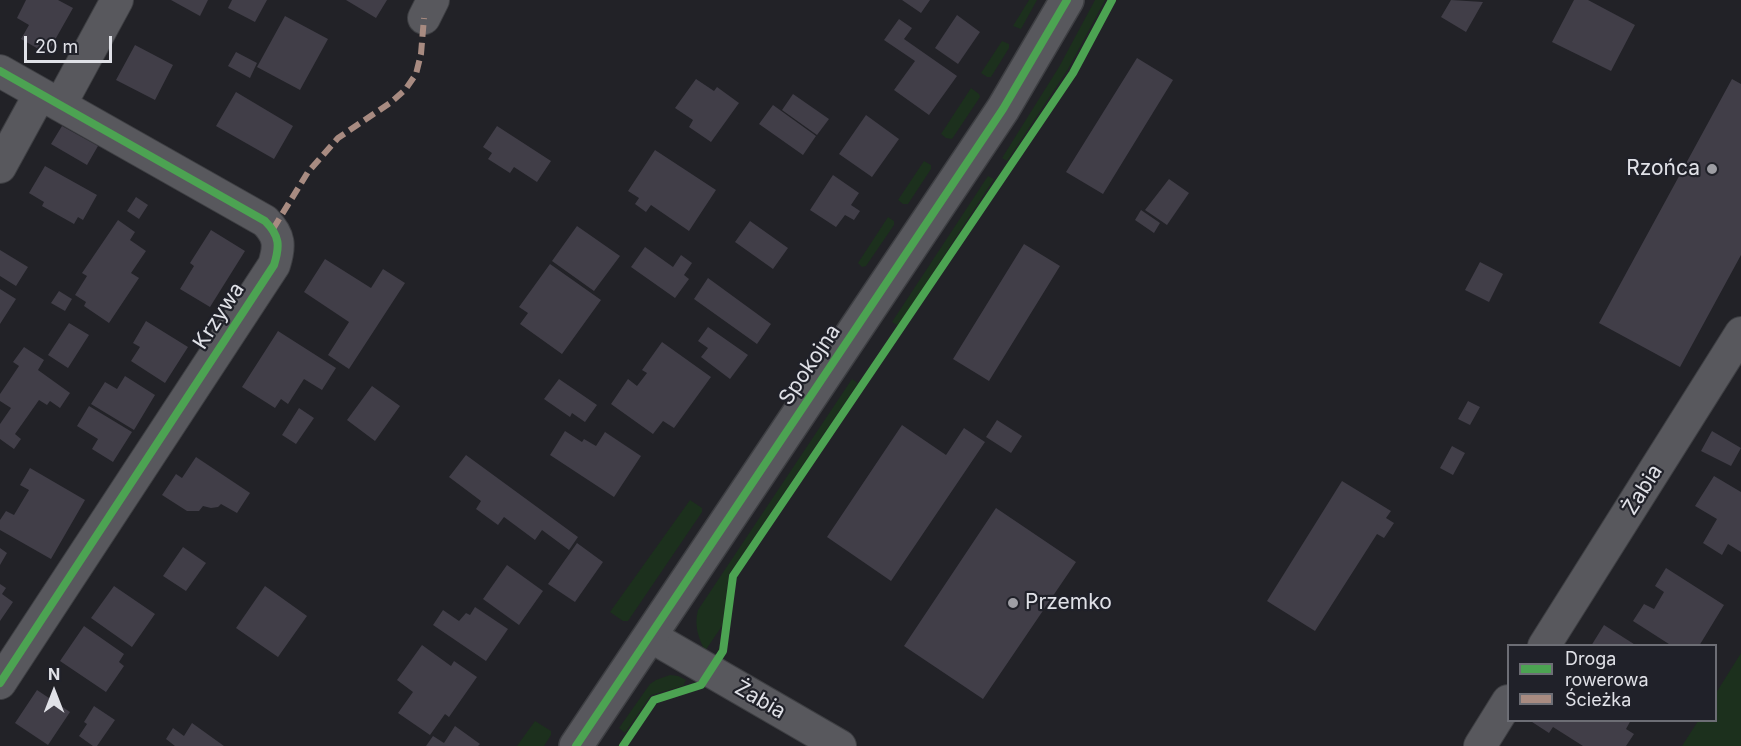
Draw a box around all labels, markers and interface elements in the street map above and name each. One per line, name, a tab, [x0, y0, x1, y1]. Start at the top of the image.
scale bar	[27, 24, 116, 62]
text: 20 m	[35, 36, 78, 57]
place label: Rzońca	[1626, 156, 1700, 182]
marker: Rzońca	[1705, 162, 1719, 176]
street label: Krzywa	[188, 278, 250, 354]
street label: Spokojna	[774, 320, 846, 410]
street label: Żabia	[1618, 460, 1668, 520]
place label: Przemko	[1025, 590, 1112, 616]
marker: Przemko	[1006, 596, 1020, 610]
legend	[1507, 644, 1717, 722]
text: Droga rowerowa	[1565, 648, 1649, 690]
north arrow	[24, 662, 84, 722]
text: N	[48, 664, 60, 684]
street label: Żabia	[730, 675, 790, 725]
text: Ścieżka	[1565, 689, 1631, 710]

